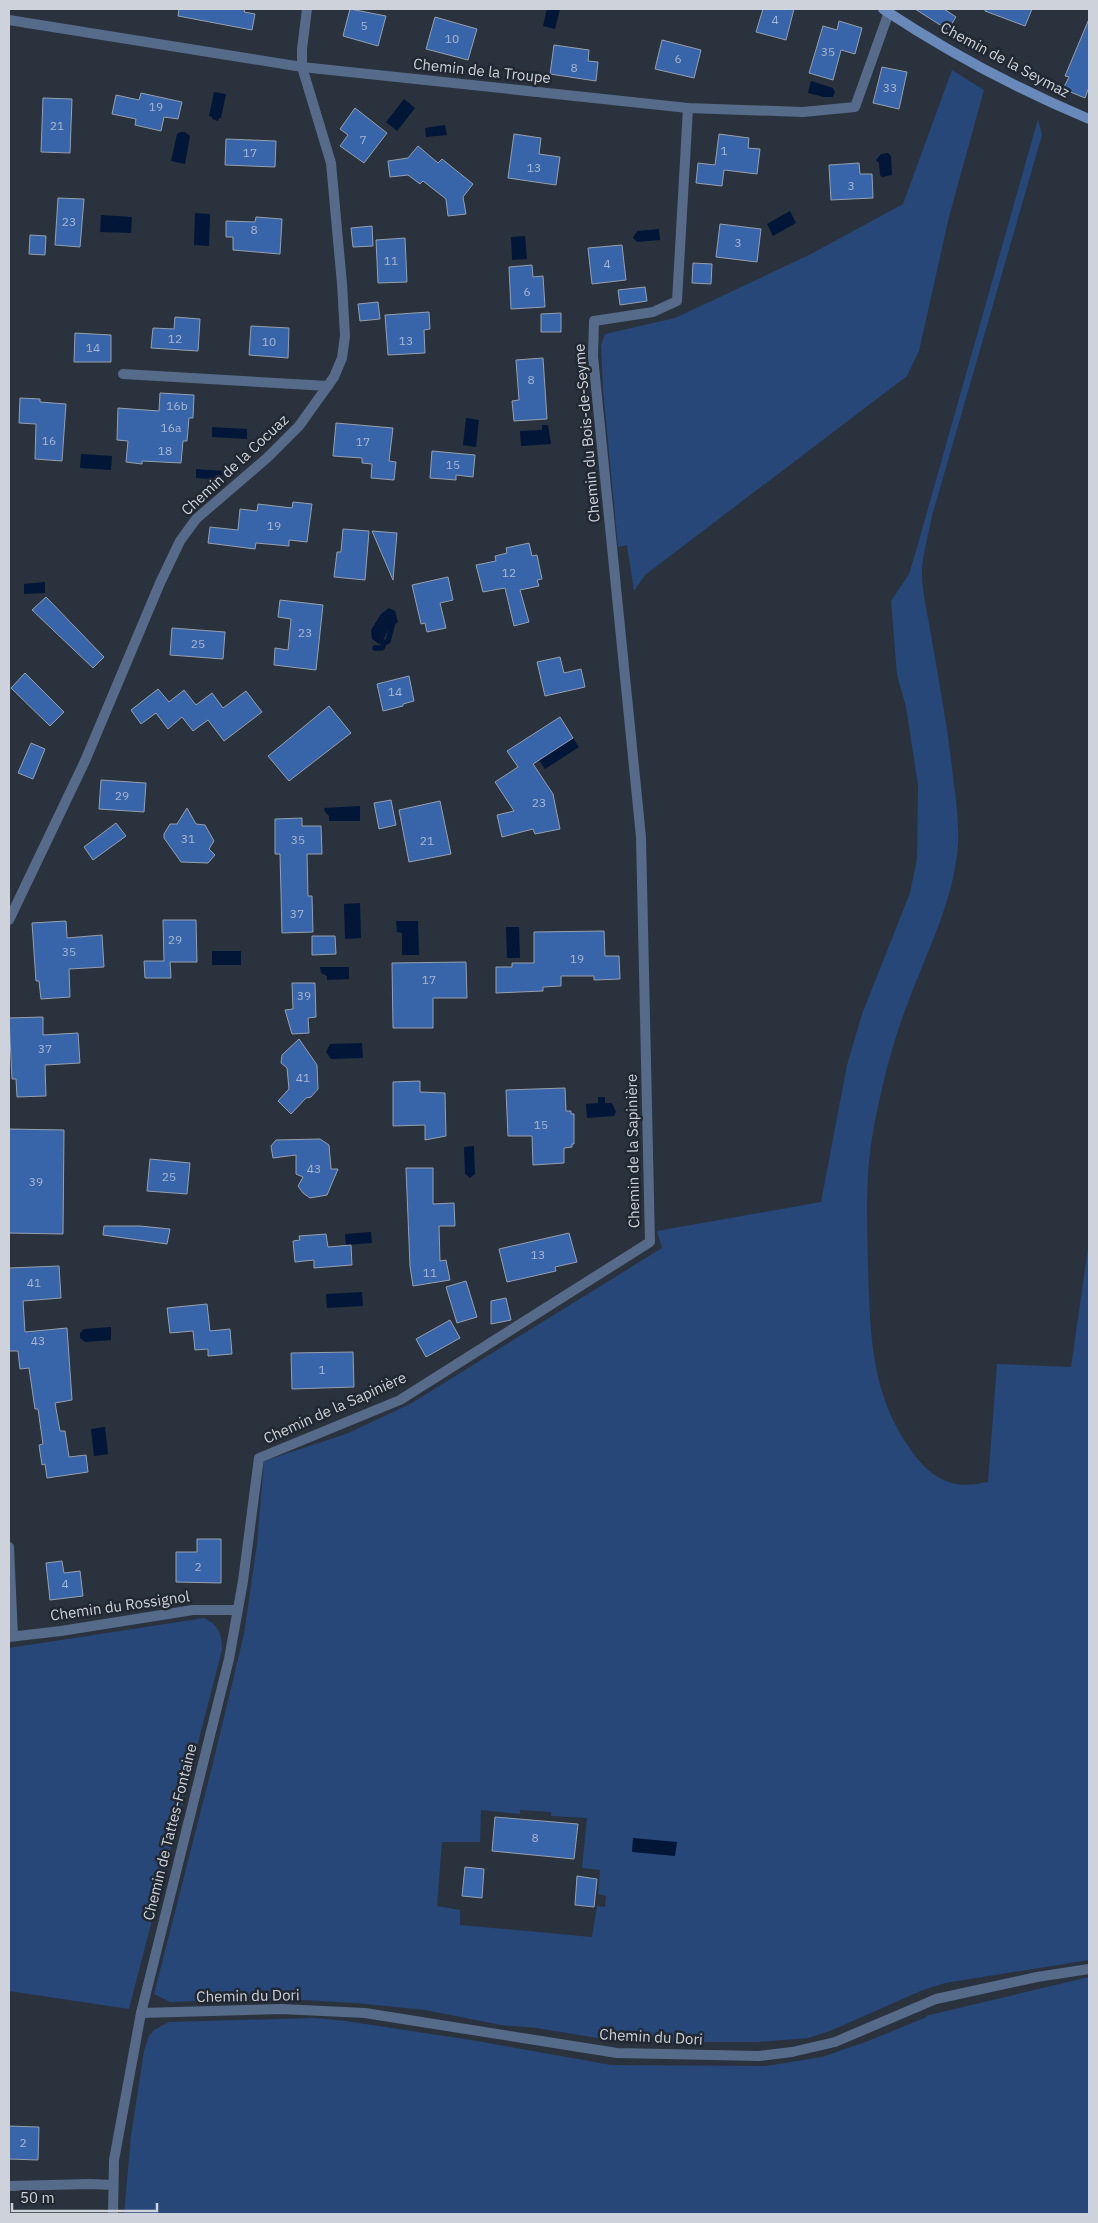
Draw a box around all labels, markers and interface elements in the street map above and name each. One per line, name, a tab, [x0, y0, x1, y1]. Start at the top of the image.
house number: 4	[771, 12, 779, 27]
street label: Chemin de la Seymaz	[937, 17, 1073, 102]
house number: 5	[360, 18, 368, 33]
house number: 10	[445, 31, 459, 46]
house number: 35	[821, 44, 835, 59]
house number: 6	[674, 51, 682, 66]
street label: Chemin de la Troupe	[412, 54, 552, 87]
house number: 8	[570, 60, 578, 75]
house number: 33	[883, 80, 897, 95]
house number: 19	[149, 99, 163, 114]
house number: 21	[50, 118, 64, 133]
house number: 7	[359, 132, 367, 147]
house number: 1	[720, 143, 728, 158]
house number: 17	[243, 145, 257, 160]
house number: 13	[527, 160, 541, 175]
house number: 3	[847, 178, 855, 193]
house number: 23	[62, 214, 76, 229]
house number: 8	[250, 222, 258, 237]
house number: 3	[734, 235, 742, 250]
house number: 11	[384, 253, 398, 268]
house number: 4	[603, 256, 611, 271]
house number: 6	[523, 284, 531, 299]
house number: 12	[168, 331, 182, 346]
house number: 13	[399, 333, 413, 348]
house number: 10	[262, 334, 276, 349]
house number: 14	[86, 340, 100, 355]
street label: Chemin du Bois-de-Seyme	[569, 343, 604, 523]
house number: 8	[527, 372, 535, 387]
house number: 16b	[166, 398, 188, 413]
street label: Chemin de la Cocuaz	[177, 410, 292, 519]
house number: 16a	[161, 420, 182, 435]
house number: 16	[42, 433, 56, 448]
house number: 17	[356, 434, 370, 449]
house number: 18	[158, 443, 172, 458]
house number: 15	[446, 457, 460, 472]
house number: 19	[267, 518, 281, 533]
house number: 12	[502, 565, 516, 580]
house number: 23	[298, 625, 312, 640]
house number: 25	[191, 636, 205, 651]
house number: 14	[388, 684, 402, 699]
house number: 29	[115, 788, 129, 803]
house number: 23	[532, 795, 546, 810]
house number: 31	[181, 831, 195, 846]
house number: 35	[291, 832, 305, 847]
house number: 21	[420, 833, 434, 848]
house number: 37	[290, 906, 304, 921]
house number: 29	[168, 932, 182, 947]
house number: 35	[62, 944, 76, 959]
house number: 19	[570, 951, 584, 966]
house number: 17	[422, 972, 436, 987]
house number: 39	[297, 988, 311, 1003]
house number: 37	[38, 1041, 52, 1056]
house number: 41	[296, 1070, 310, 1085]
street label: Chemin de la Sapinière	[622, 1074, 643, 1228]
house number: 15	[534, 1117, 548, 1132]
house number: 43	[307, 1161, 321, 1176]
house number: 25	[162, 1169, 176, 1184]
house number: 39	[29, 1174, 43, 1189]
house number: 13	[531, 1247, 545, 1262]
house number: 11	[423, 1265, 437, 1280]
house number: 41	[27, 1275, 41, 1290]
house number: 43	[31, 1333, 45, 1348]
house number: 1	[318, 1362, 326, 1377]
street label: Chemin de la Sapinière	[260, 1367, 409, 1448]
house number: 2	[194, 1559, 202, 1574]
house number: 4	[61, 1576, 69, 1591]
street label: Chemin du Rossignol	[49, 1586, 191, 1625]
street label: Chemin de Tattes-Fontaine	[138, 1742, 201, 1922]
house number: 8	[531, 1830, 539, 1845]
street label: Chemin du Dori	[196, 1985, 300, 2006]
street label: Chemin du Dori	[599, 2024, 703, 2049]
house number: 2	[19, 2135, 27, 2150]
scale bar	[12, 2180, 158, 2212]
text: 50 m	[20, 2188, 55, 2207]

